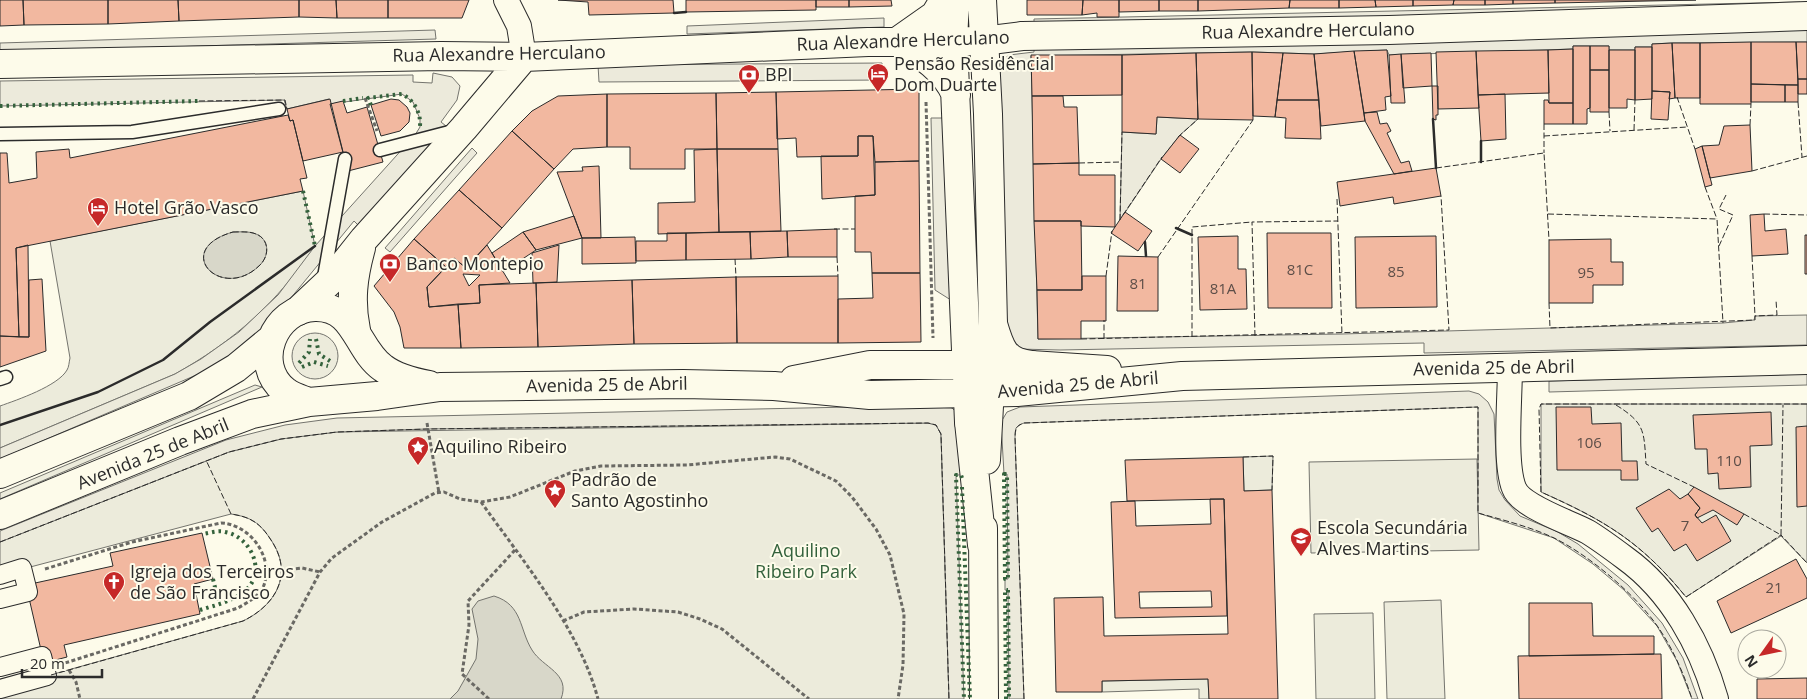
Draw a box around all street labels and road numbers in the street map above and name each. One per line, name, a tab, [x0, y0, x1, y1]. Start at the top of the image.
street label: Rua Alexandre Herculano	[1201, 16, 1415, 44]
street label: Rua Alexandre Herculano	[796, 24, 1010, 56]
street label: Rua Alexandre Herculano	[392, 39, 606, 67]
street label: Avenida 25 de Abril	[1413, 354, 1575, 380]
street label: Avenida 25 de Abril	[996, 365, 1159, 403]
street label: Avenida 25 de Abril	[526, 371, 688, 397]
street label: Avenida 25 de Abril	[73, 412, 232, 494]

